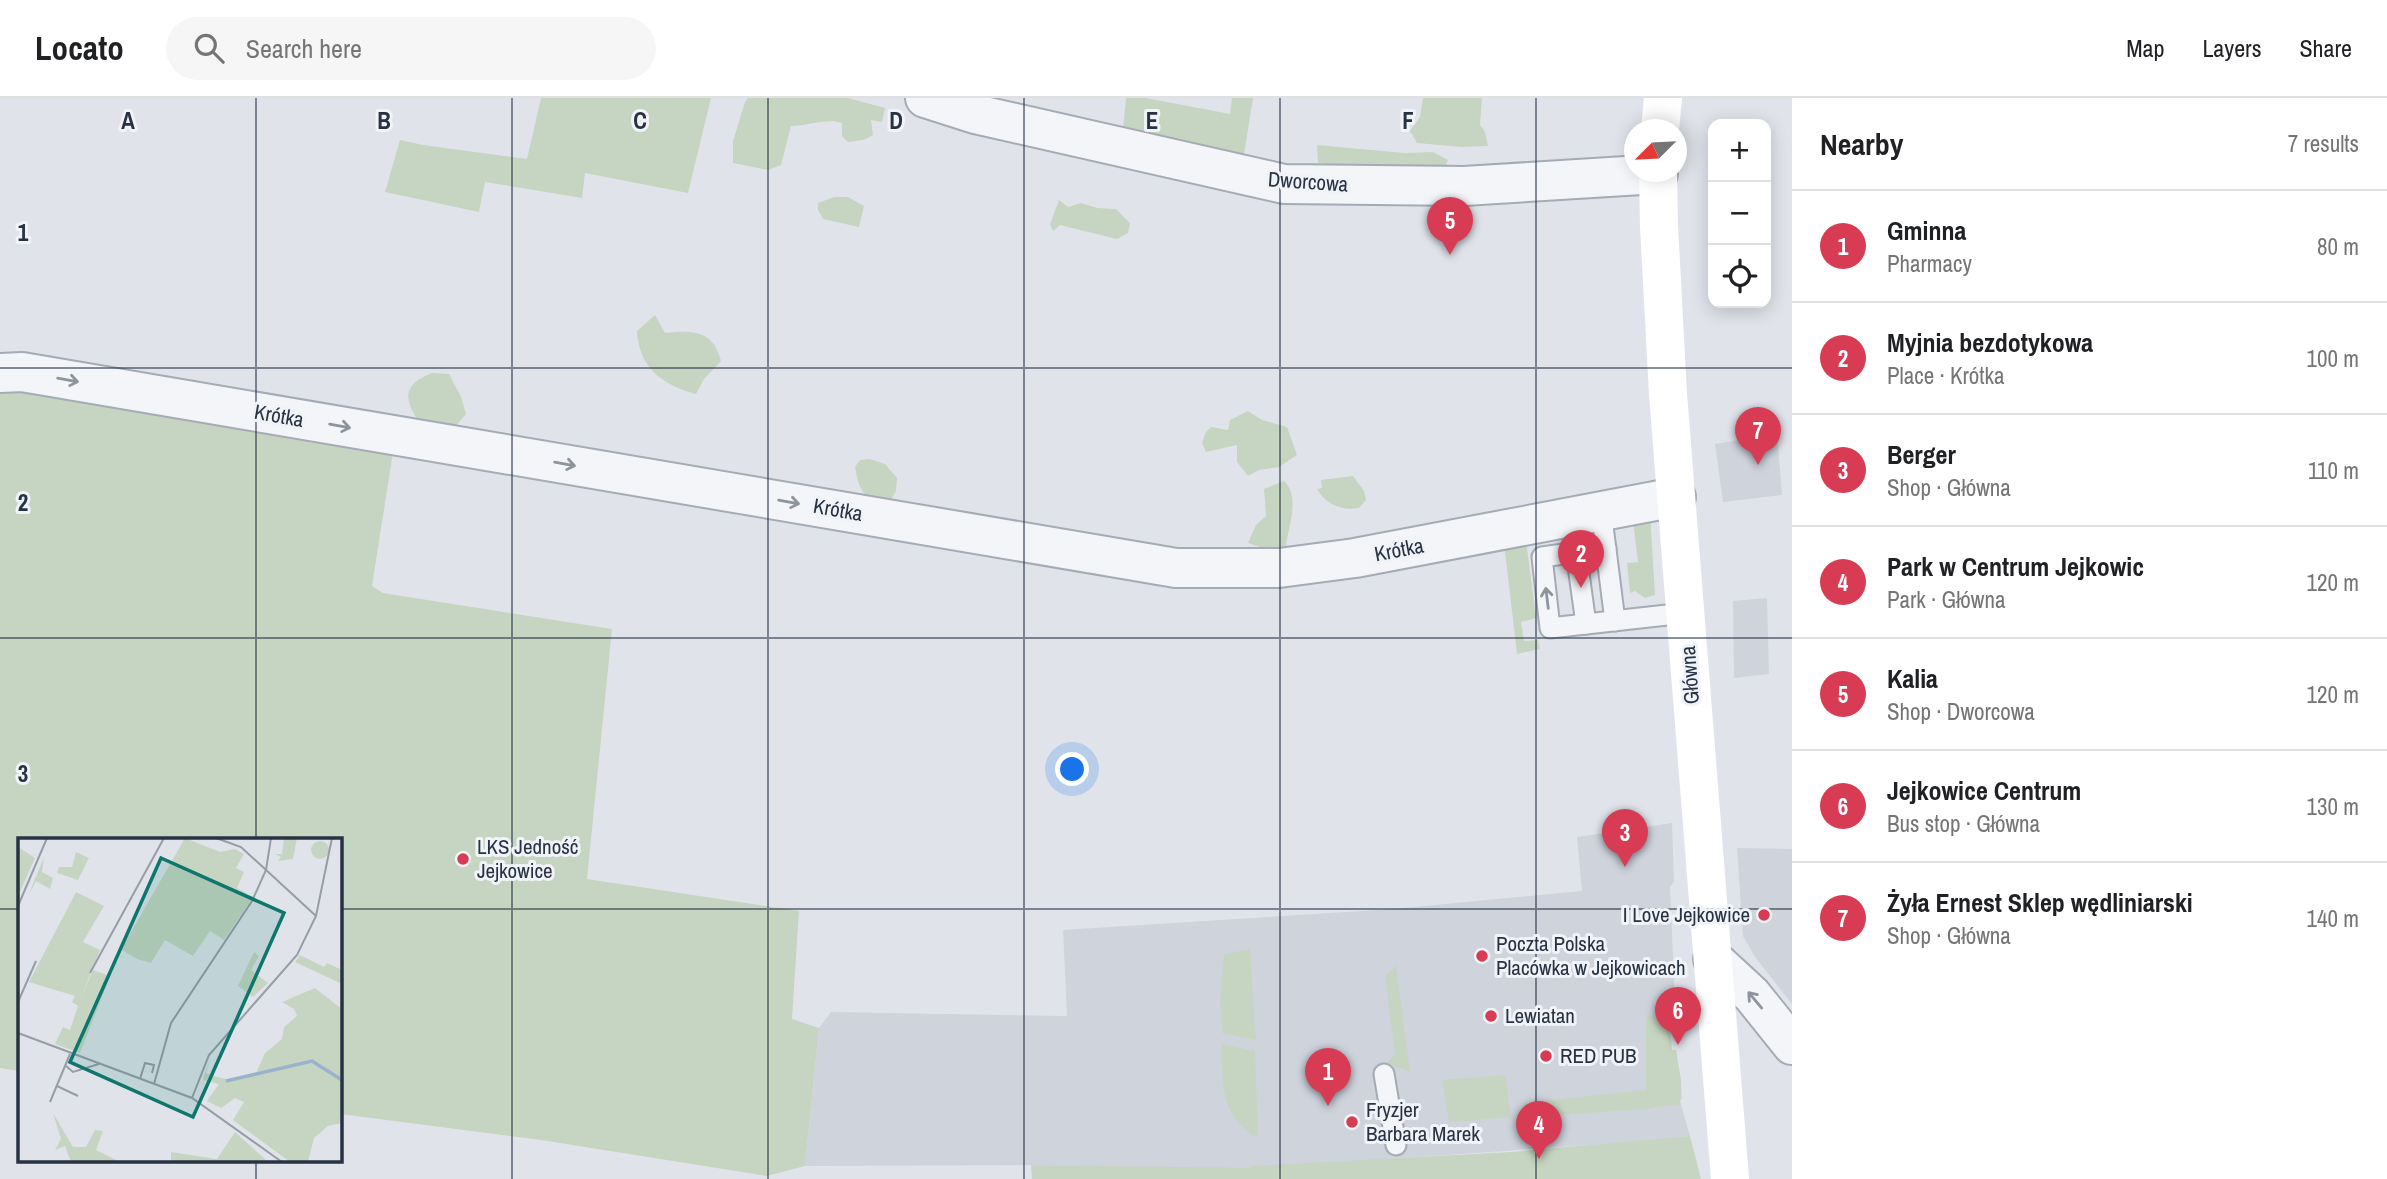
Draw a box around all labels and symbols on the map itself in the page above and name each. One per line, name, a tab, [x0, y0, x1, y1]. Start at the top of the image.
text: A	[121, 105, 135, 136]
text: B	[377, 105, 391, 136]
text: C	[633, 105, 647, 136]
text: D	[889, 105, 903, 136]
text: E	[1146, 105, 1158, 136]
text: F	[1402, 105, 1414, 136]
north arrow	[1624, 119, 1687, 182]
street label: Dworcowa	[1267, 164, 1350, 199]
pin: 5	[1427, 197, 1473, 255]
text: 1	[18, 217, 29, 248]
one-way arrow	[56, 374, 79, 387]
street label: Krótka	[252, 397, 307, 434]
pin: 7	[1735, 407, 1781, 465]
one-way arrow	[328, 420, 351, 433]
one-way arrow	[553, 458, 575, 471]
text: 2	[18, 487, 28, 518]
street label: Krótka	[811, 491, 866, 528]
one-way arrow	[777, 496, 800, 509]
street label: Krótka	[1372, 530, 1427, 568]
pin: 2	[1558, 530, 1604, 588]
one-way arrow	[1540, 587, 1553, 610]
street label: Główna	[1673, 644, 1706, 705]
your location	[1055, 752, 1089, 786]
text: 3	[18, 758, 28, 789]
pin: 3	[1602, 809, 1648, 867]
place label: LKS Jedność Jejkowice	[477, 832, 578, 885]
inset map	[18, 838, 341, 1162]
marker: LKS Jedność Jejkowice	[455, 851, 471, 867]
place label: I Love Jejkowice	[1623, 900, 1750, 929]
marker: I Love Jejkowice	[1756, 907, 1772, 923]
place label: Poczta Polska Placówka w Jejkowicach	[1496, 929, 1685, 982]
marker: Poczta Polska Placówka w Jejkowicach	[1474, 948, 1490, 964]
pin: 6	[1655, 987, 1701, 1045]
one-way arrow	[1747, 991, 1763, 1009]
place label: Lewiatan	[1505, 1001, 1575, 1030]
marker: Lewiatan	[1483, 1008, 1499, 1024]
place label: RED PUB	[1560, 1041, 1637, 1070]
pin: 1	[1305, 1048, 1351, 1106]
marker: RED PUB	[1538, 1048, 1554, 1064]
place label: Fryzjer Barbara Marek	[1366, 1095, 1480, 1148]
pin: 4	[1516, 1101, 1562, 1159]
marker: Fryzjer Barbara Marek	[1344, 1114, 1360, 1130]

